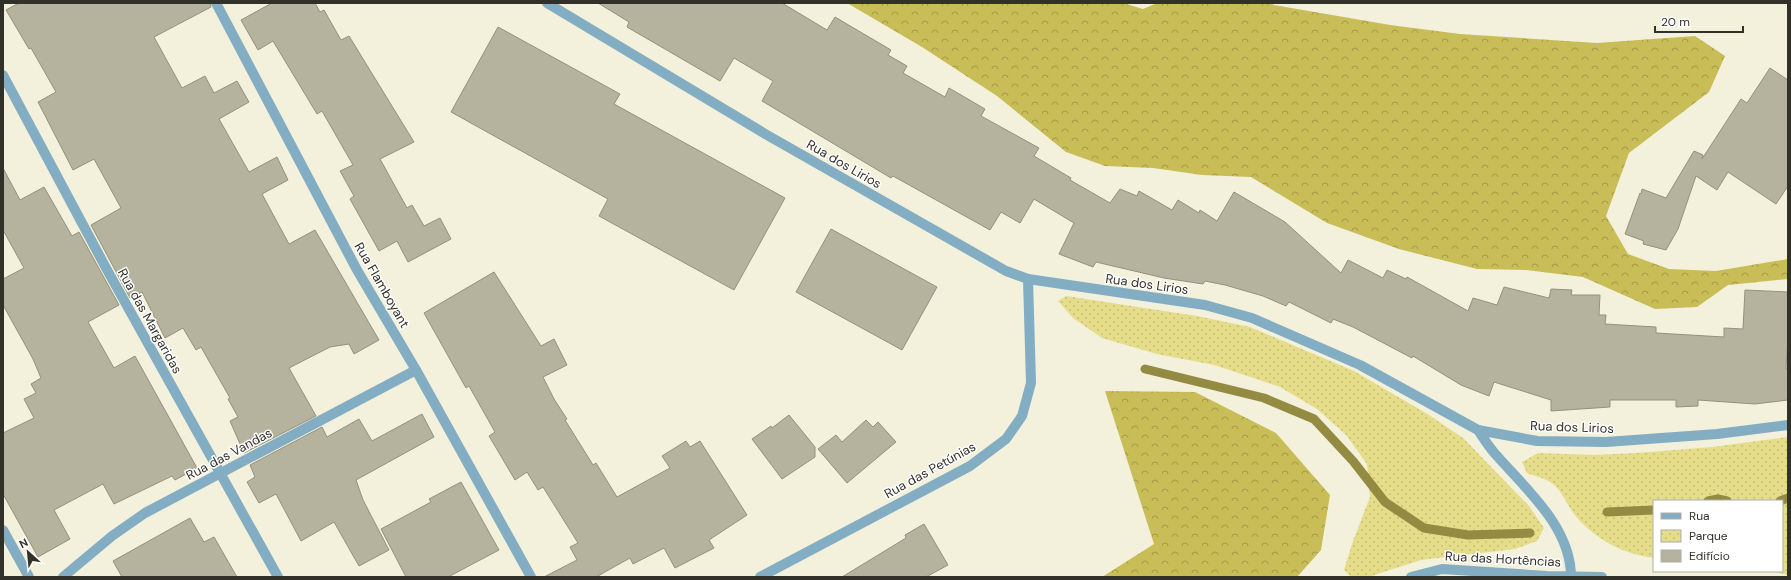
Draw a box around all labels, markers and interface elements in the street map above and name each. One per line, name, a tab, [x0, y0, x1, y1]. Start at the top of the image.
scale bar	[1655, 8, 1743, 34]
text: 20 m	[1661, 14, 1690, 30]
street label: Rua dos Lirios	[804, 136, 884, 192]
street label: Rua Flamboyant	[351, 239, 413, 331]
street label: Rua das Margaridas	[114, 265, 186, 377]
street label: Rua dos Lirios	[1104, 270, 1190, 298]
street label: Rua dos Lirios	[1530, 417, 1614, 437]
street label: Rua das Vandas	[183, 424, 275, 484]
street label: Rua das Petúnias	[881, 438, 979, 502]
legend	[1653, 500, 1783, 572]
text: Rua	[1689, 508, 1710, 524]
text: Parque	[1689, 528, 1728, 544]
north arrow	[8, 532, 48, 572]
text: N	[17, 535, 30, 551]
street label: Rua das Hortências	[1445, 547, 1561, 571]
text: Edifício	[1689, 548, 1730, 564]

